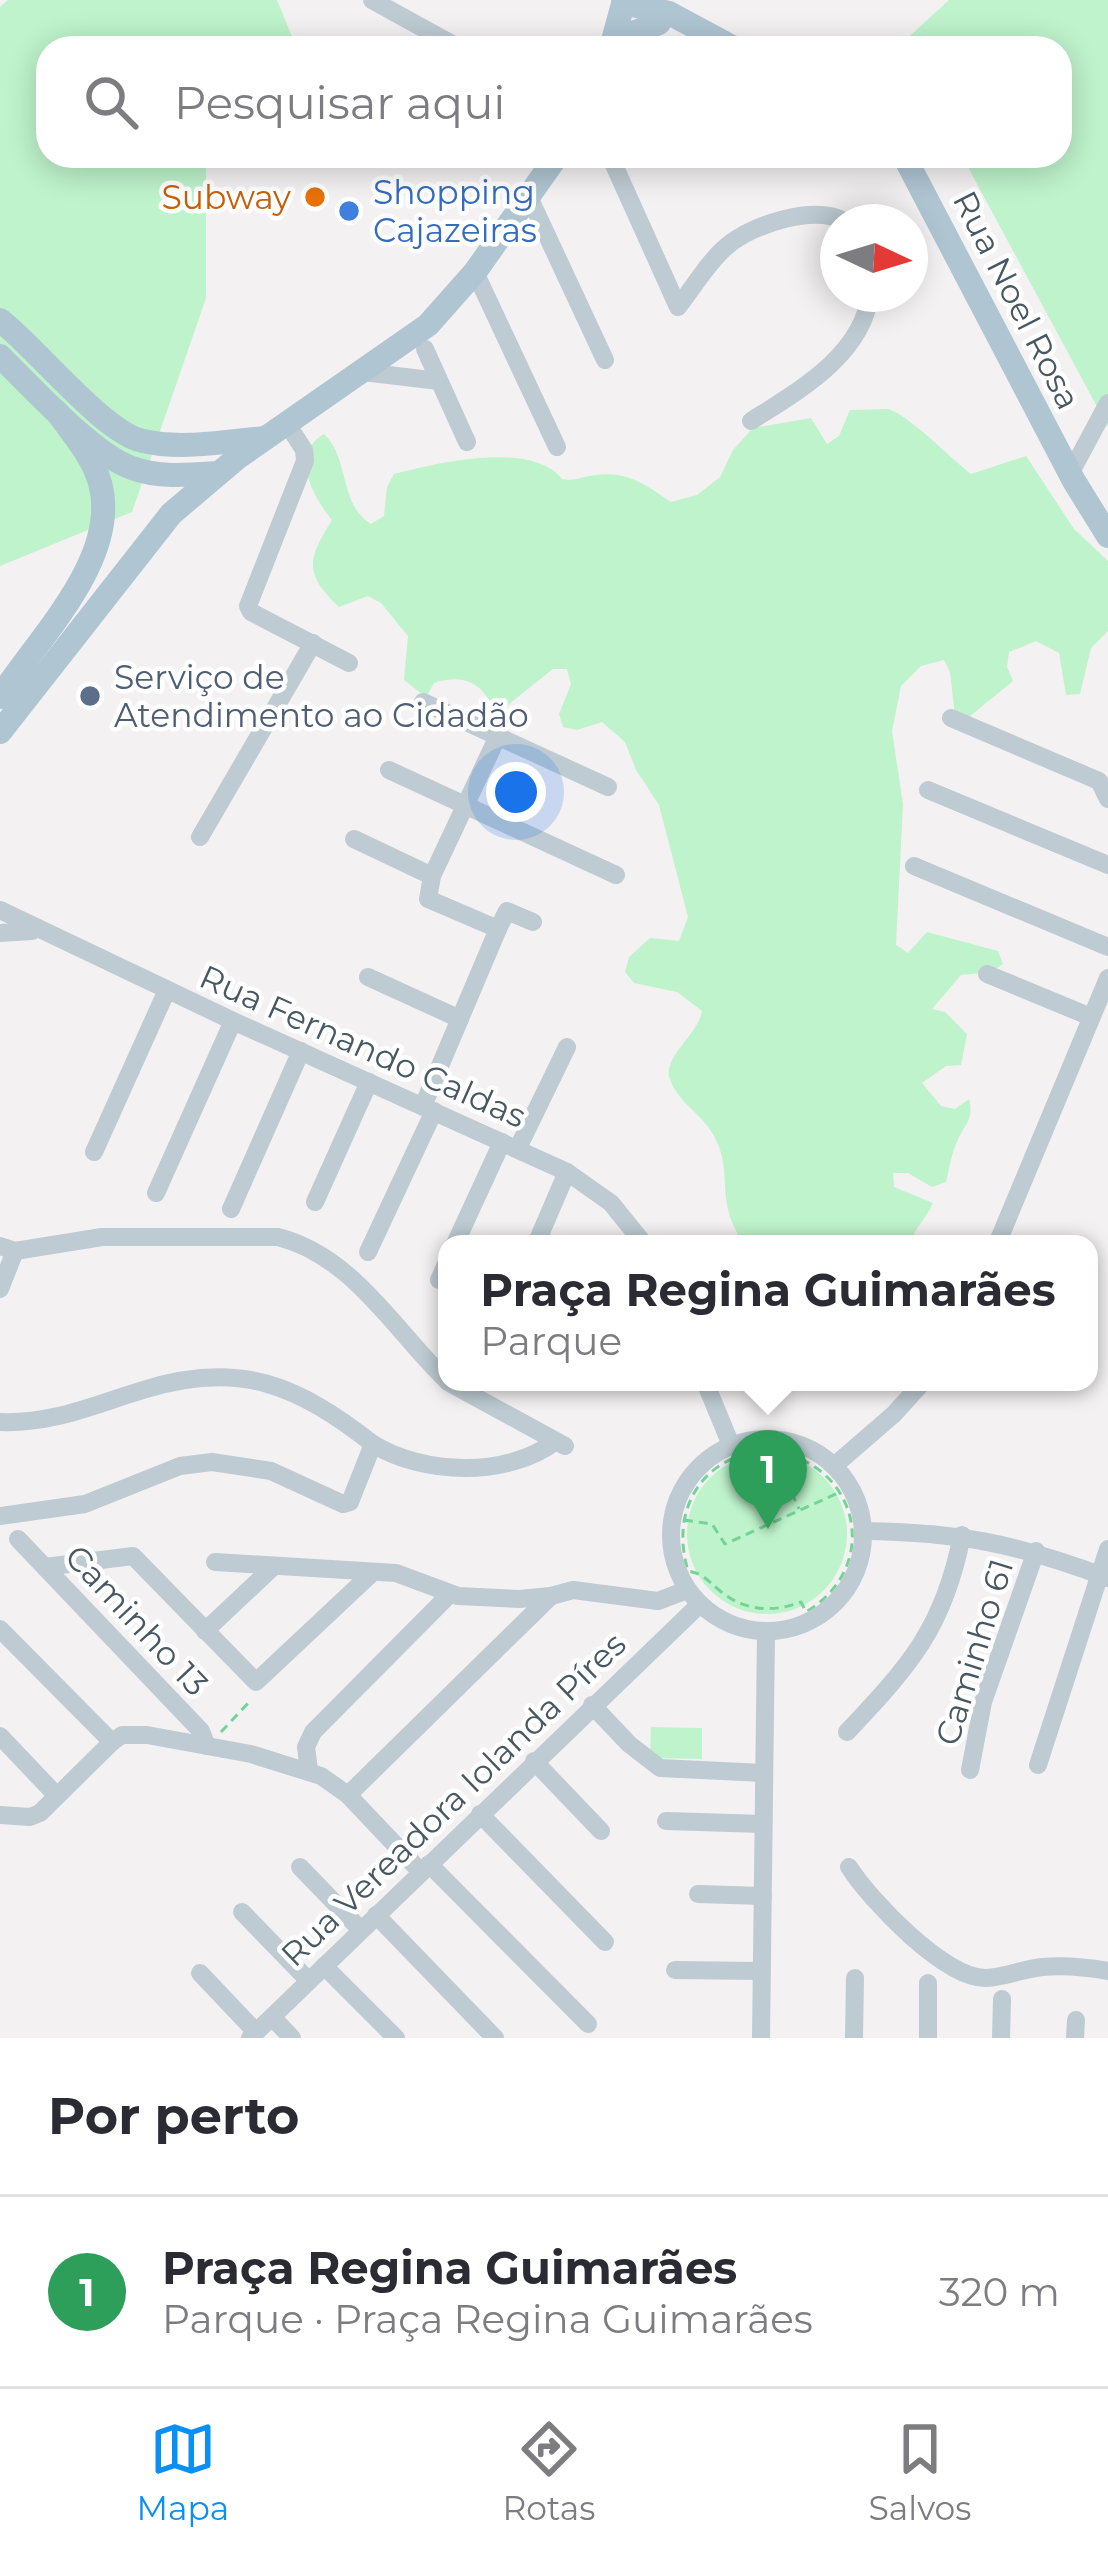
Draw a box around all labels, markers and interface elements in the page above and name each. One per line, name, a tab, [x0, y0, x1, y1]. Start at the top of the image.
search box	[36, 36, 1072, 168]
icon: search	[78, 69, 144, 135]
text: Pesquisar aqui	[174, 75, 505, 130]
place label: Shopping Cajazeiras	[373, 172, 537, 250]
place label: Subway	[162, 177, 291, 217]
marker: Subway	[302, 184, 328, 210]
street label: Rua Noel Rosa	[945, 184, 1089, 416]
marker: Shopping Cajazeiras	[336, 198, 362, 224]
north arrow	[820, 204, 928, 312]
place label: Serviço de Atendimento ao Cidadão	[114, 657, 529, 735]
marker: Serviço de Atendimento ao Cidadão	[77, 683, 103, 709]
your location	[486, 762, 546, 822]
street label: Rua Fernando Caldas	[194, 956, 532, 1136]
popup	[438, 1235, 1098, 1391]
text: Praça Regina Guimarães	[480, 1262, 1056, 1317]
text: Parque	[480, 1317, 622, 1365]
pin: 1	[729, 1430, 807, 1529]
street label: Caminho 13	[57, 1537, 217, 1703]
street label: Caminho 61	[927, 1554, 1021, 1750]
street label: Rua Vereadora Iolanda Píres	[272, 1624, 634, 1974]
text: Por perto	[48, 2085, 299, 2147]
text: Praça Regina Guimarães	[162, 2240, 737, 2295]
text: 1	[79, 2268, 95, 2316]
text: 320 m	[939, 2268, 1060, 2316]
text: Parque · Praça Regina Guimarães	[162, 2295, 813, 2343]
tab: Mapa	[137, 2416, 229, 2528]
tab: Rotas	[503, 2416, 595, 2528]
tab: Salvos	[869, 2416, 971, 2528]

